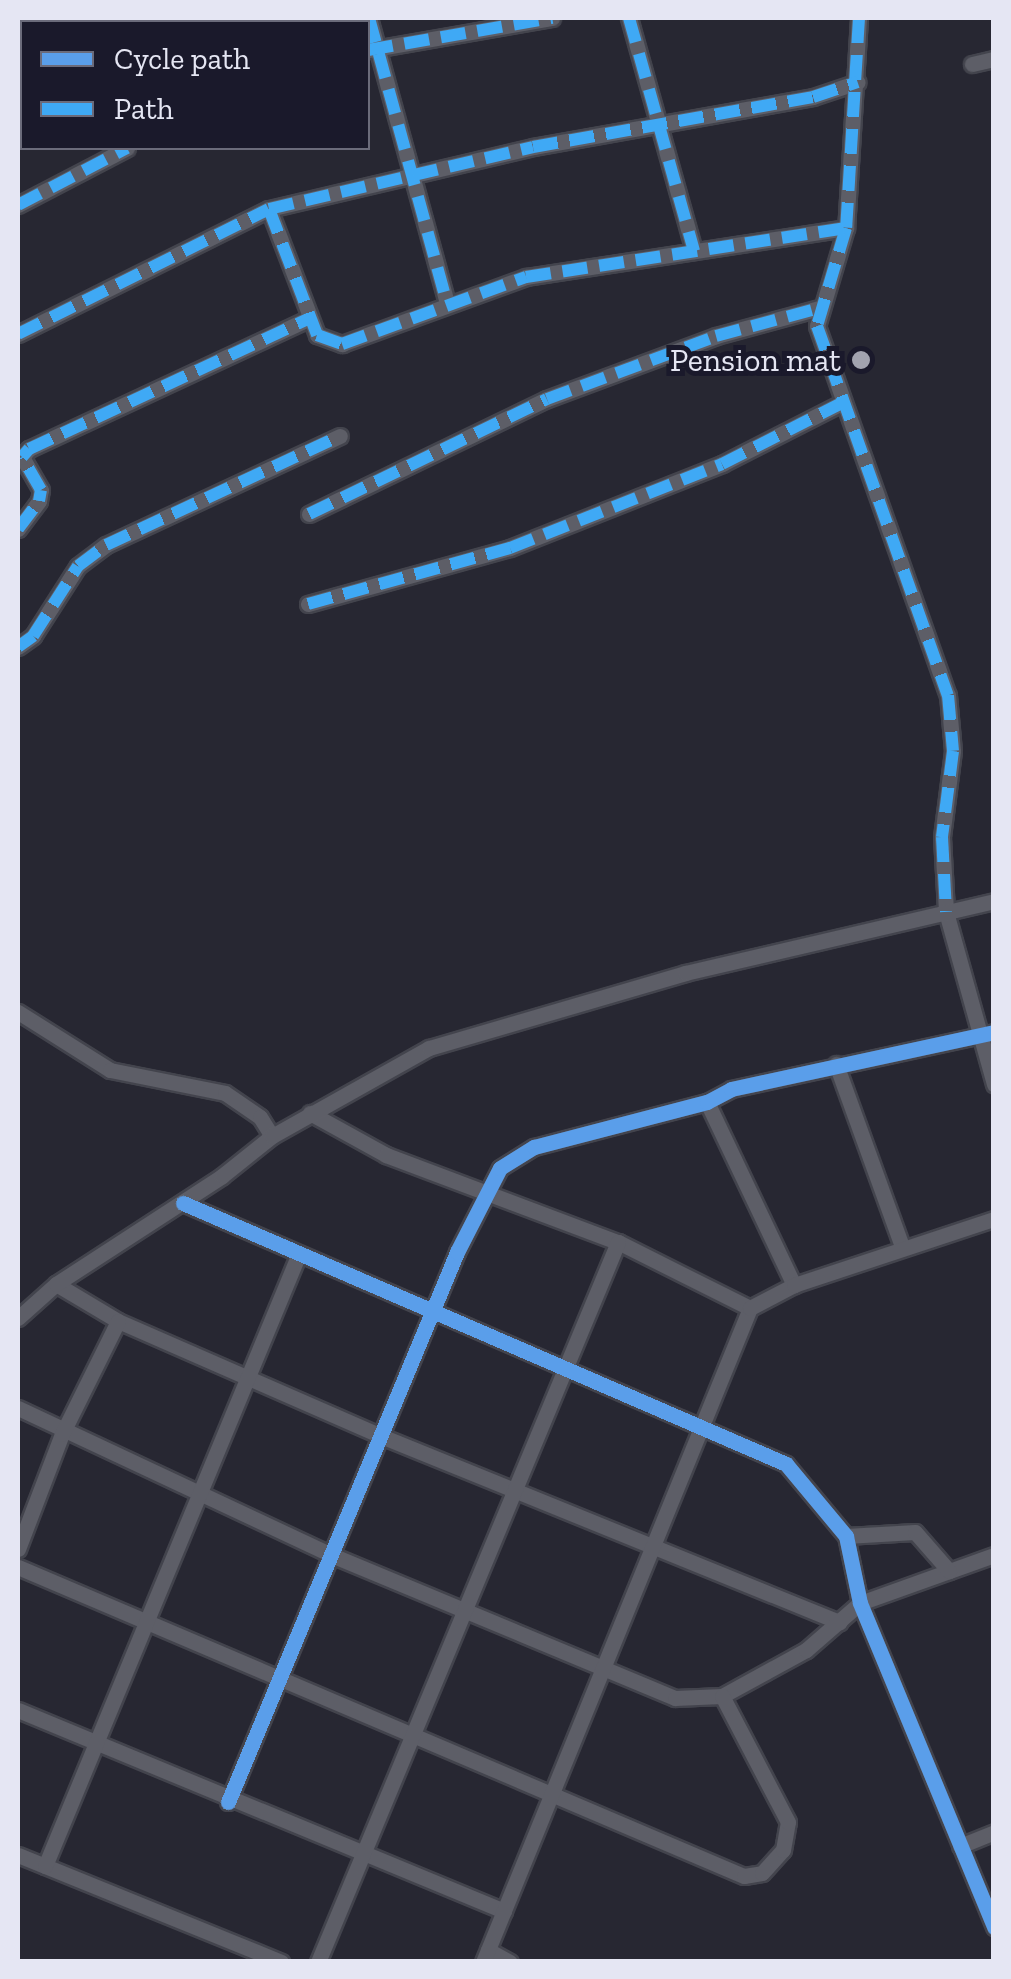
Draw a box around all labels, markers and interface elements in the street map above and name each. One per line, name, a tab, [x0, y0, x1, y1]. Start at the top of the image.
legend	[20, 20, 370, 150]
text: Cycle path	[114, 41, 250, 77]
text: Path	[114, 91, 173, 127]
place label: Pension mat	[670, 341, 841, 379]
marker: Pension mat	[850, 349, 872, 371]

